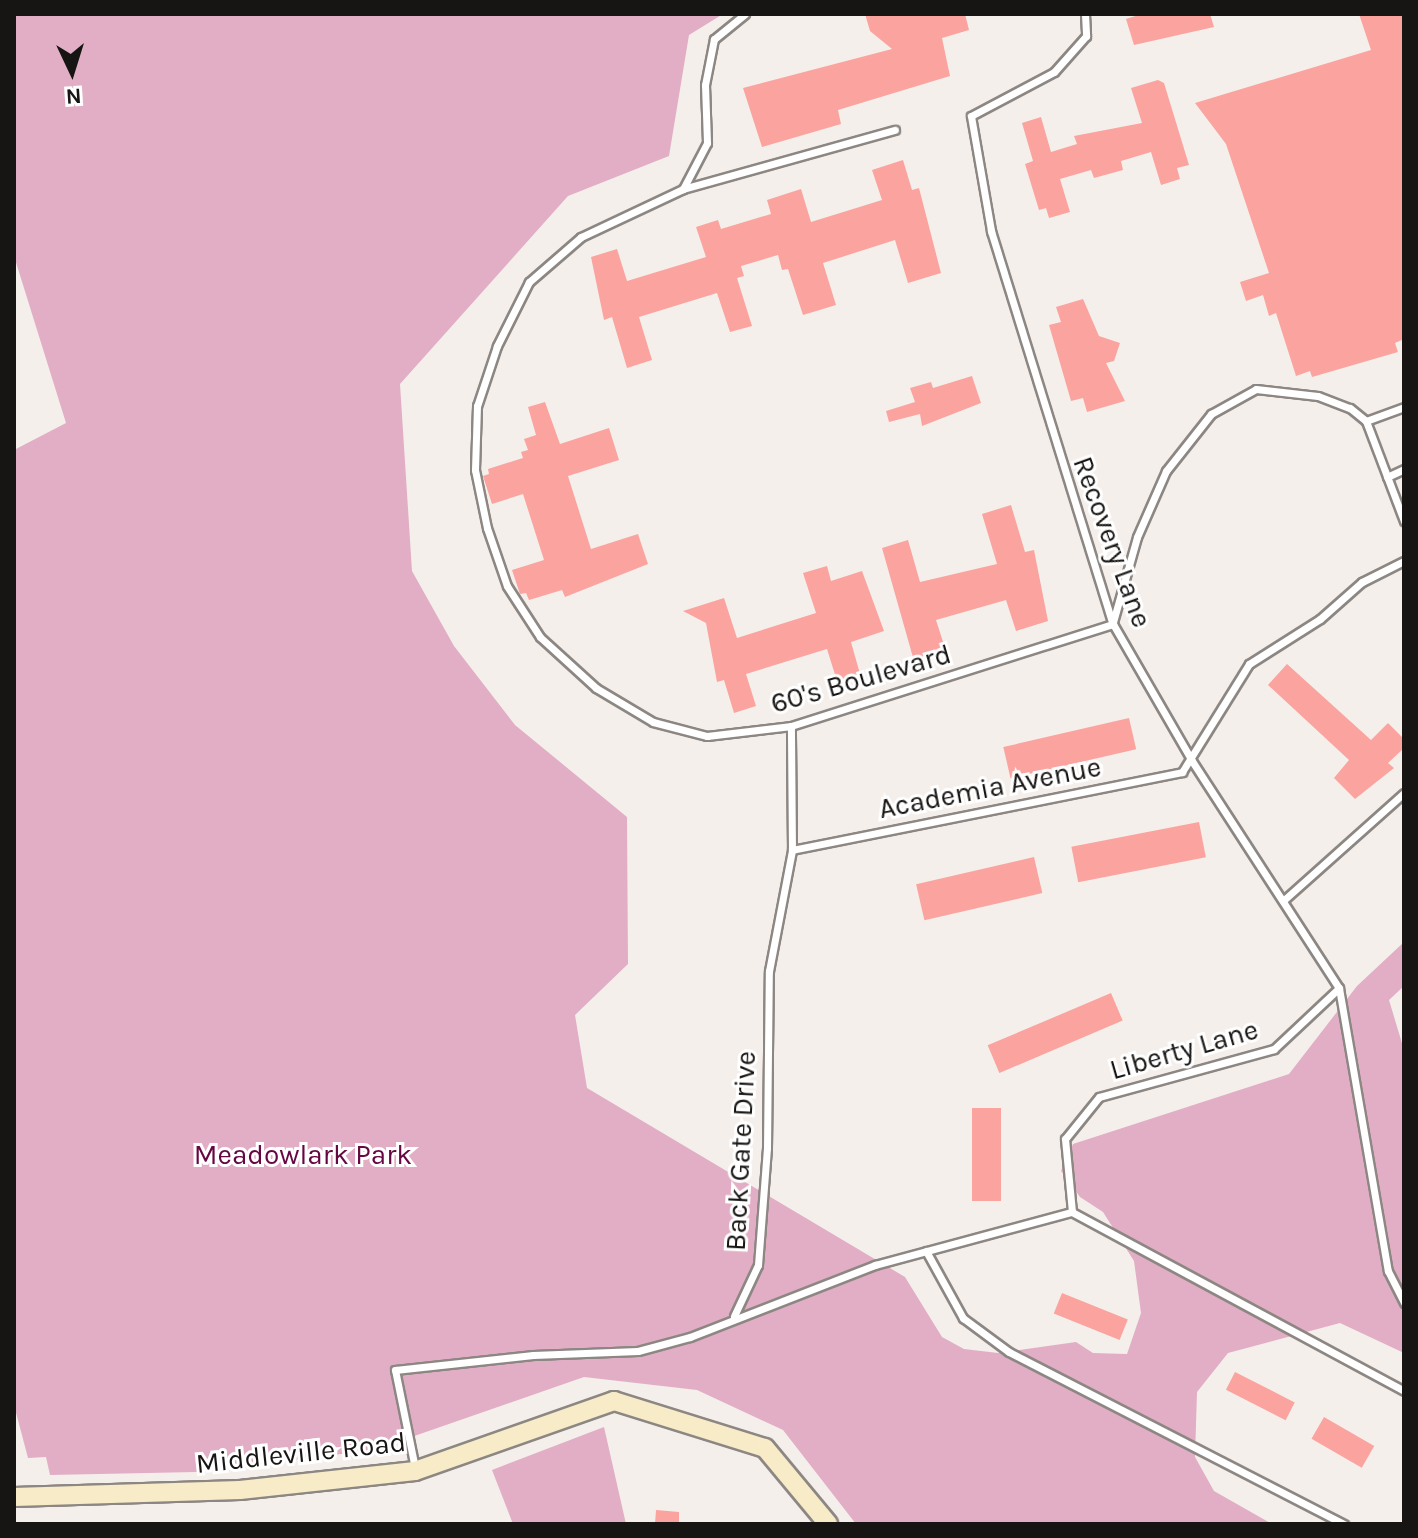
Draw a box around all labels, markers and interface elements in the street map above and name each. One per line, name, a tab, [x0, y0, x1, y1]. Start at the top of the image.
north arrow	[32, 32, 112, 112]
text: N	[65, 82, 82, 109]
street label: Recovery Lane	[1066, 452, 1158, 632]
street label: 60's Boulevard	[767, 637, 955, 721]
street label: Academia Avenue	[876, 750, 1104, 826]
street label: Liberty Lane	[1106, 1013, 1262, 1087]
street label: Back Gate Drive	[719, 1050, 763, 1252]
park label: Meadowlark Park	[194, 1138, 412, 1172]
street label: Middleville Road	[194, 1425, 408, 1481]

